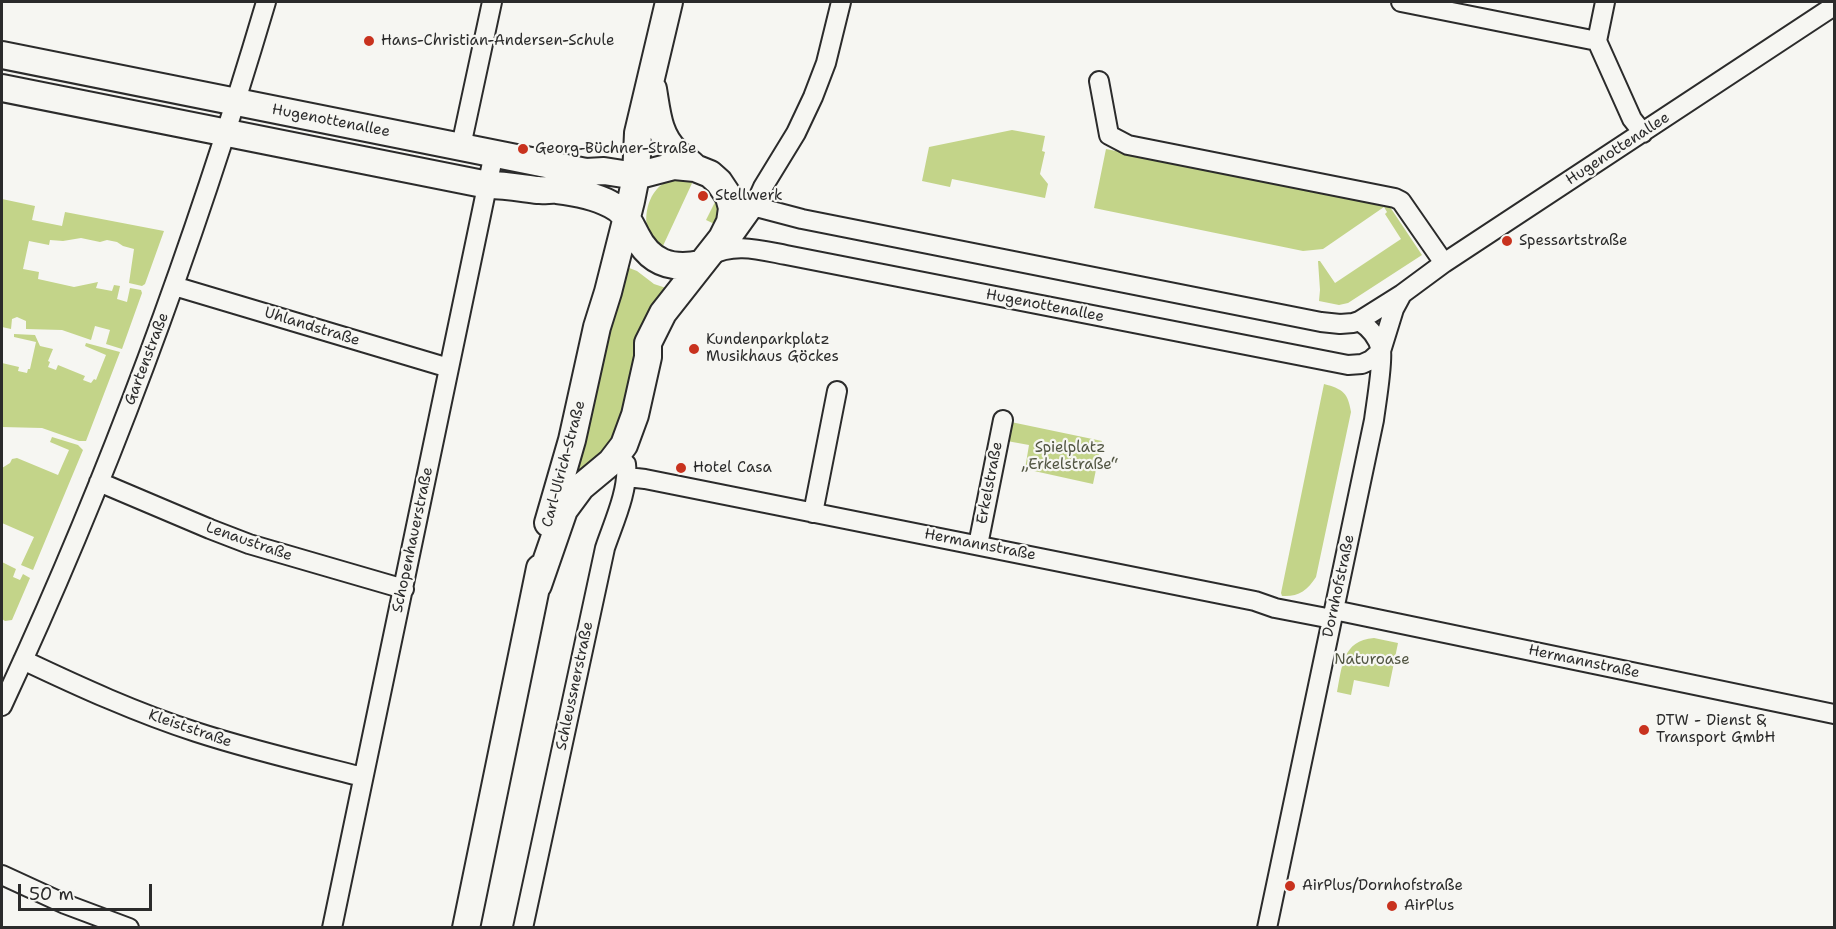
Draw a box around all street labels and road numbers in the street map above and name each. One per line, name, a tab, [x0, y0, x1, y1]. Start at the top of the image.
street label: Hugenottenallee	[270, 101, 392, 141]
street label: Hugenottenallee	[1563, 109, 1673, 189]
street label: Hugenottenallee	[984, 286, 1106, 326]
street label: Uhlandstraße	[262, 304, 362, 350]
street label: Gartenstraße	[121, 310, 173, 408]
street label: Carl-Ulrich-Straße	[538, 399, 590, 529]
street label: Erkelstraße	[973, 440, 1007, 526]
street label: Schopenhauerstraße	[389, 466, 437, 614]
street label: Lenaustraße	[203, 519, 295, 565]
street label: Hermannstraße	[923, 525, 1037, 565]
street label: Dornhofstraße	[1319, 533, 1359, 639]
street label: Schleussnerstraße	[553, 620, 597, 752]
street label: Hermannstraße	[1527, 641, 1641, 683]
street label: Kleiststraße	[146, 706, 234, 752]

